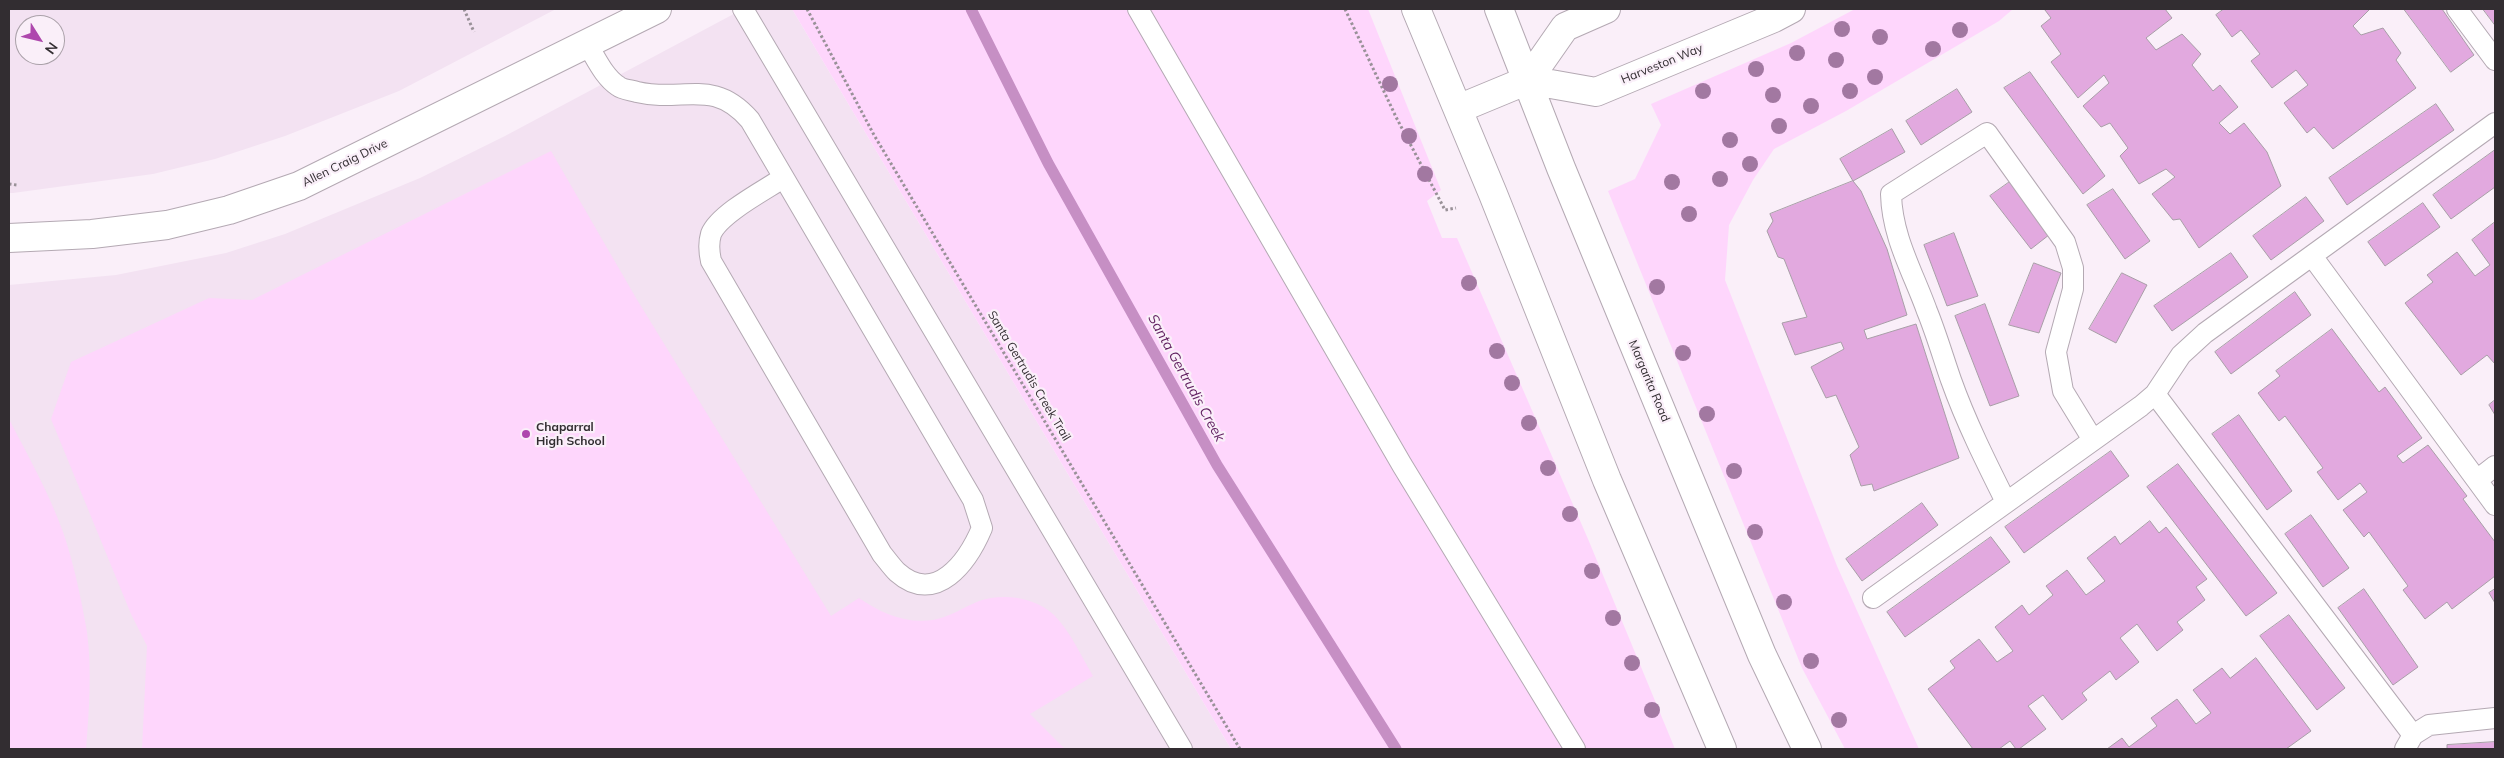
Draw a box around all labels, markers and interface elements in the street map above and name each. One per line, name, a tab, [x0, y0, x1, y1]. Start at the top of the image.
north arrow	[15, 15, 65, 65]
text: N	[41, 39, 62, 58]
street label: Harveston Way	[1619, 41, 1705, 87]
street label: Allen Craig Drive	[300, 136, 390, 190]
street label: Santa Gertrudis Creek Trail	[984, 308, 1074, 444]
water label: Santa Gertrudis Creek	[1144, 311, 1228, 445]
street label: Margarita Road	[1625, 338, 1673, 424]
place label: Chaparral High School	[536, 420, 605, 448]
marker: Chaparral High School	[520, 428, 532, 440]

